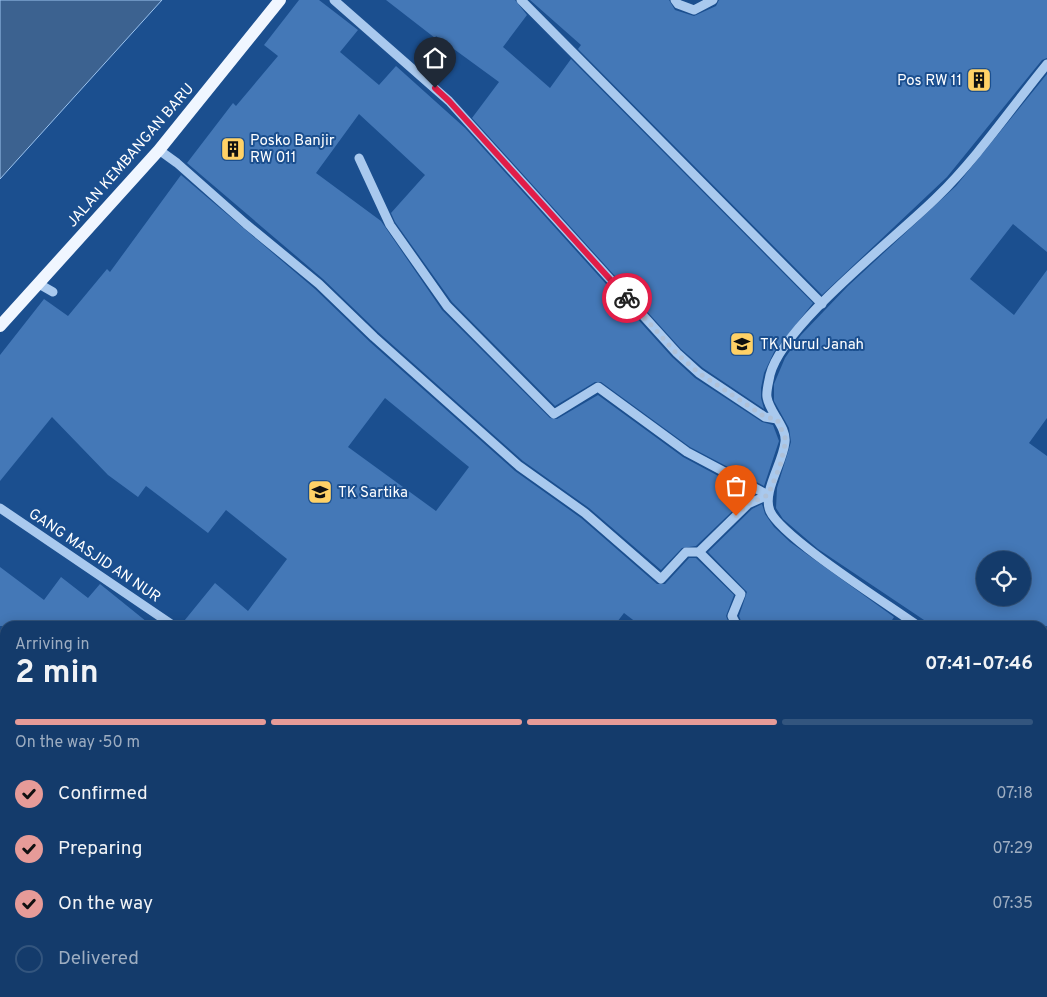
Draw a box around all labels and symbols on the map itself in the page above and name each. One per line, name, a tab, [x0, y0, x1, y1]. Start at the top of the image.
pin	[414, 37, 456, 88]
building icon: Pos RW 11	[966, 67, 992, 93]
place label: Pos RW 11	[897, 72, 962, 91]
street label: JALAN KEMBANGAN BARU	[63, 80, 199, 232]
place label: Posko Banjir RW 011	[250, 132, 335, 168]
building icon: Posko Banjir RW 011	[220, 136, 246, 162]
courier	[602, 273, 652, 323]
school or university icon: TK Nurul Janah	[729, 331, 755, 357]
place label: TK Nurul Janah	[760, 336, 864, 355]
pin	[715, 465, 757, 516]
school or university icon: TK Sartika	[307, 479, 333, 505]
place label: TK Sartika	[338, 484, 408, 503]
street label: GANG MASJID AN NUR	[24, 505, 164, 608]

